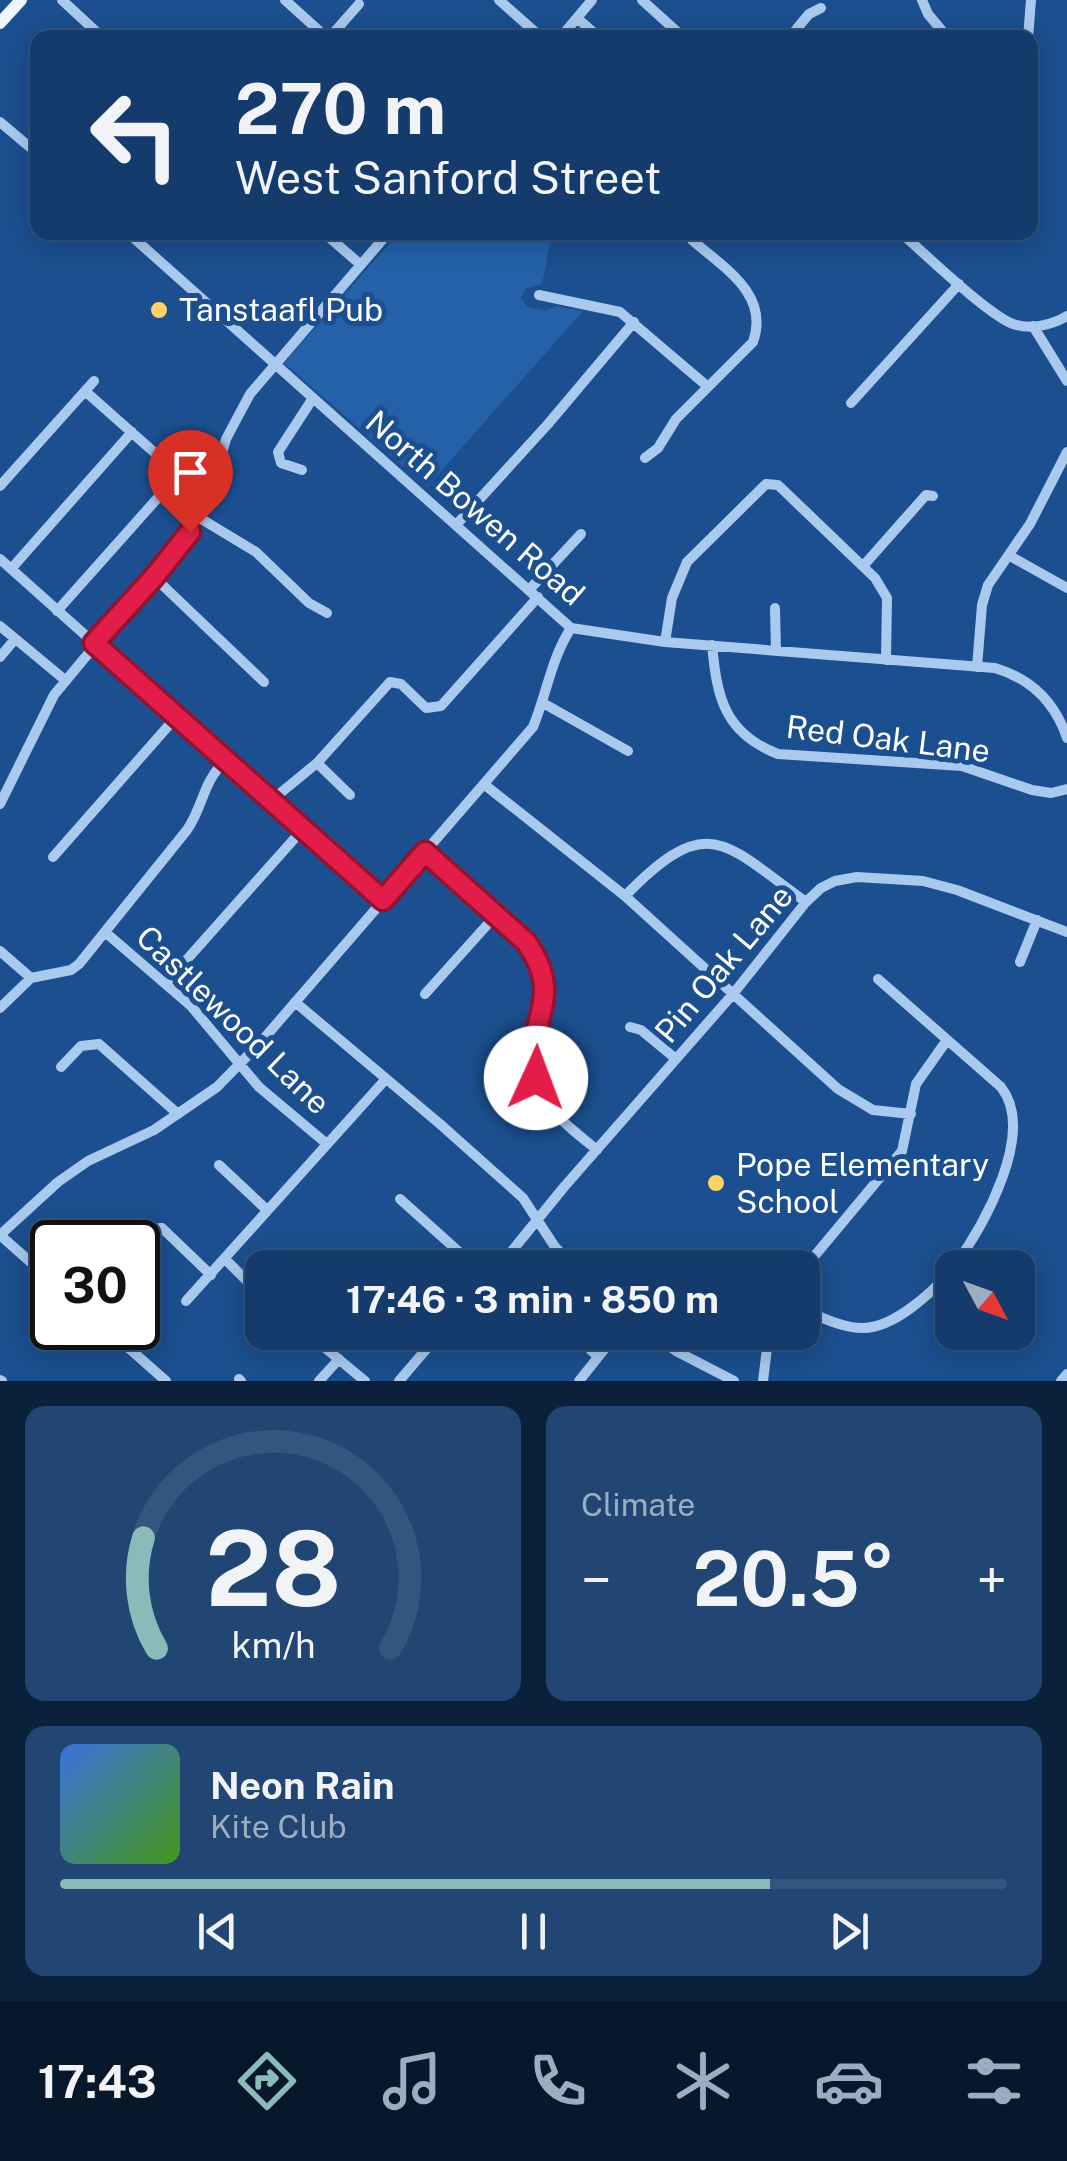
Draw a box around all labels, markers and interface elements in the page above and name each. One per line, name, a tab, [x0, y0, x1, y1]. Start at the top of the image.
text: 270 m	[235, 67, 446, 150]
icon: left	[70, 70, 200, 200]
text: West Sanford Street	[235, 151, 661, 204]
place label: Tanstaafl Pub	[179, 291, 383, 328]
marker: Tanstaafl Pub	[148, 299, 170, 321]
street label: North Bowen Road	[359, 403, 592, 612]
pin	[148, 430, 233, 533]
icon: arrive	[163, 445, 218, 500]
street label: Red Oak Lane	[784, 708, 992, 769]
street label: Pin Oak Lane	[647, 878, 800, 1050]
street label: Castlewood Lane	[129, 918, 338, 1121]
position arrow	[484, 1026, 588, 1130]
place label: Pope Elementary School	[736, 1146, 989, 1220]
marker: Pope Elementary School	[705, 1172, 727, 1194]
speed limit sign: 30	[30, 1220, 160, 1350]
north arrow	[935, 1250, 1035, 1350]
map controls	[935, 1250, 1035, 1350]
text: 17:46 · 3 min · 850 m	[346, 1277, 719, 1322]
text: Climate	[581, 1486, 695, 1523]
text: 28	[205, 1507, 341, 1629]
text: 20.5°	[693, 1535, 895, 1623]
text: −	[581, 1548, 612, 1612]
text: +	[976, 1548, 1007, 1612]
text: km/h	[231, 1624, 315, 1666]
text: Neon Rain	[210, 1763, 394, 1808]
text: Kite Club	[210, 1808, 347, 1845]
icon: previous	[190, 1904, 245, 1959]
icon: pause	[506, 1904, 561, 1959]
icon: next	[822, 1904, 877, 1959]
icon: directions	[232, 2046, 302, 2116]
icon: music	[377, 2046, 447, 2116]
icon: phone	[523, 2046, 593, 2116]
icon: climate	[668, 2046, 738, 2116]
icon: car	[814, 2046, 884, 2116]
icon: filters	[959, 2046, 1029, 2116]
text: 17:43	[38, 2055, 157, 2108]

